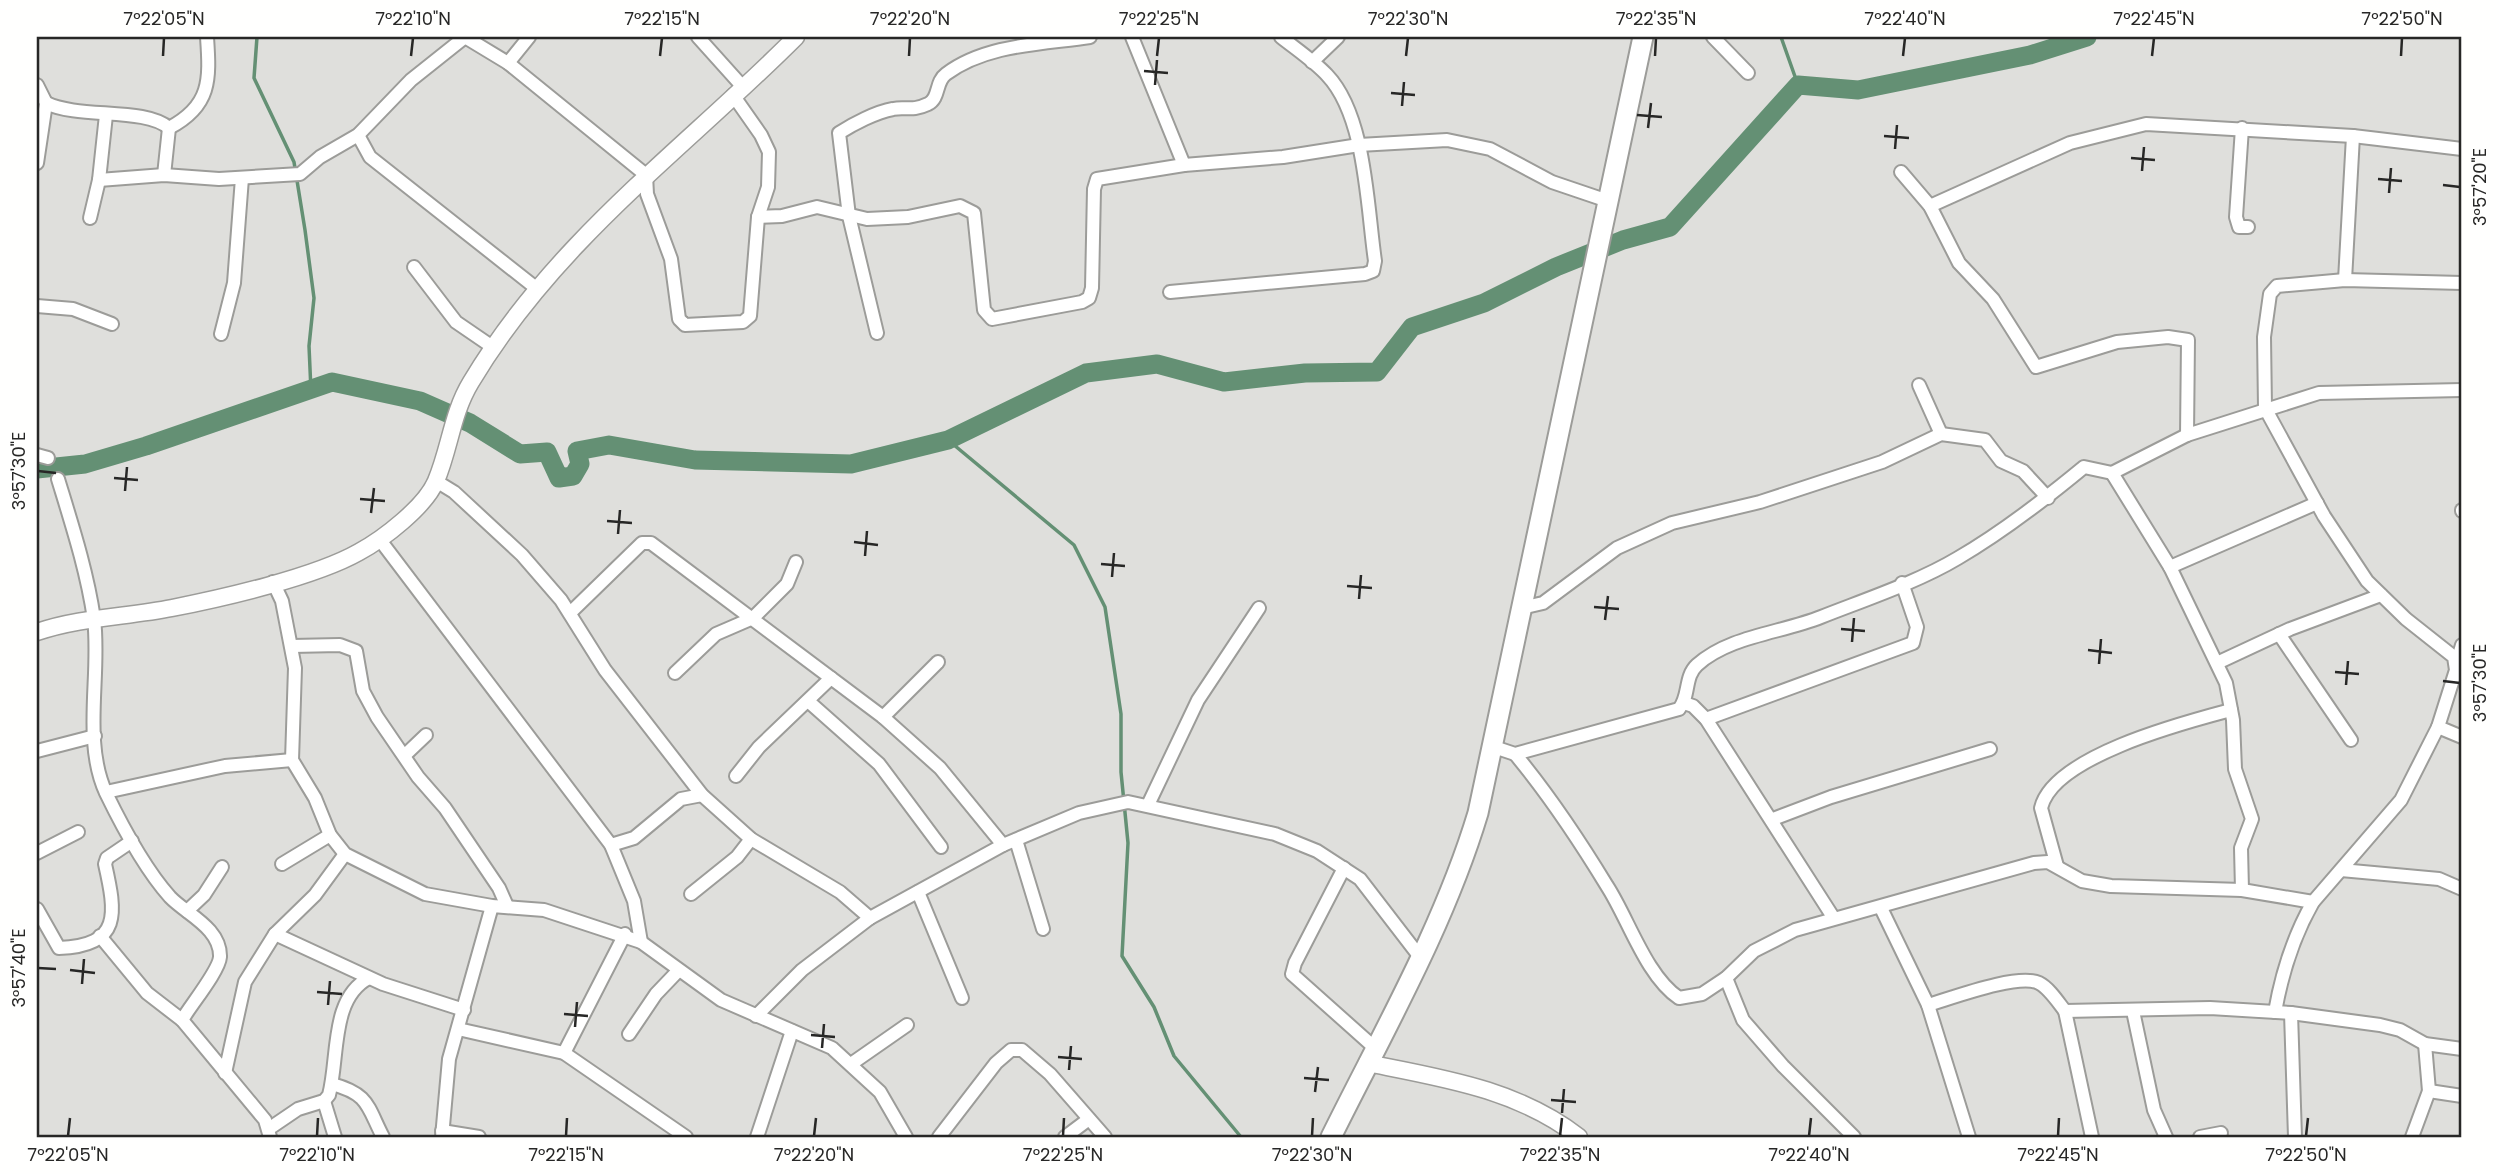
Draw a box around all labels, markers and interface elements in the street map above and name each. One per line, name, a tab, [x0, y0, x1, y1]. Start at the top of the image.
text: 7°22'05"N	[123, 6, 205, 31]
text: 7°22'10"N	[375, 6, 451, 31]
text: 7°22'15"N	[624, 6, 700, 31]
text: 7°22'20"N	[870, 6, 950, 31]
text: 7°22'25"N	[1119, 6, 1199, 31]
text: 7°22'30"N	[1368, 6, 1448, 31]
text: 7°22'35"N	[1616, 6, 1696, 31]
text: 7°22'40"N	[1864, 6, 1946, 31]
text: 7°22'45"N	[2113, 6, 2195, 31]
text: 7°22'50"N	[2361, 6, 2443, 31]
text: 3°57'20"E	[2467, 148, 2492, 226]
text: 3°57'30"E	[6, 432, 31, 510]
text: 3°57'30"E	[2467, 644, 2492, 722]
text: 3°57'40"E	[6, 928, 31, 1008]
text: 7°22'05"N	[27, 1142, 109, 1167]
text: 7°22'10"N	[279, 1142, 355, 1167]
text: 7°22'15"N	[528, 1142, 604, 1167]
text: 7°22'20"N	[774, 1142, 854, 1167]
text: 7°22'25"N	[1023, 1142, 1103, 1167]
text: 7°22'30"N	[1272, 1142, 1352, 1167]
text: 7°22'35"N	[1520, 1142, 1600, 1167]
text: 7°22'40"N	[1768, 1142, 1850, 1167]
text: 7°22'45"N	[2017, 1142, 2099, 1167]
text: 7°22'50"N	[2265, 1142, 2347, 1167]

